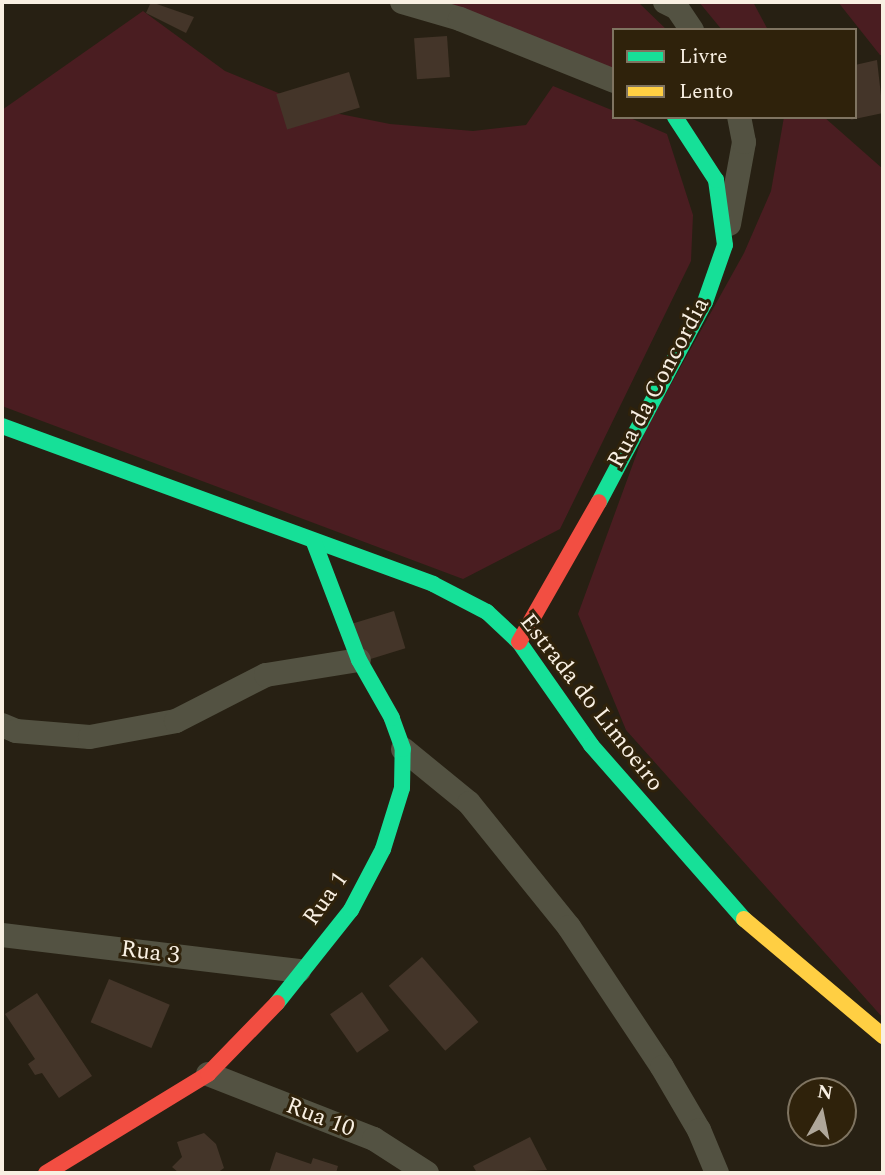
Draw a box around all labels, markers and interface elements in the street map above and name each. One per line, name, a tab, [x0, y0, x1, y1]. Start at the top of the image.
legend	[612, 28, 857, 119]
text: Livre	[679, 41, 727, 73]
text: Lento	[679, 76, 733, 108]
street label: Rua da Concordia	[602, 293, 716, 473]
street label: Estrada do Limoeiro	[513, 608, 669, 798]
street label: Rua 1	[297, 867, 355, 931]
street label: Rua 3	[119, 935, 181, 971]
north arrow	[787, 1077, 857, 1147]
text: N	[815, 1077, 835, 1108]
street label: Rua 10	[282, 1092, 358, 1144]

